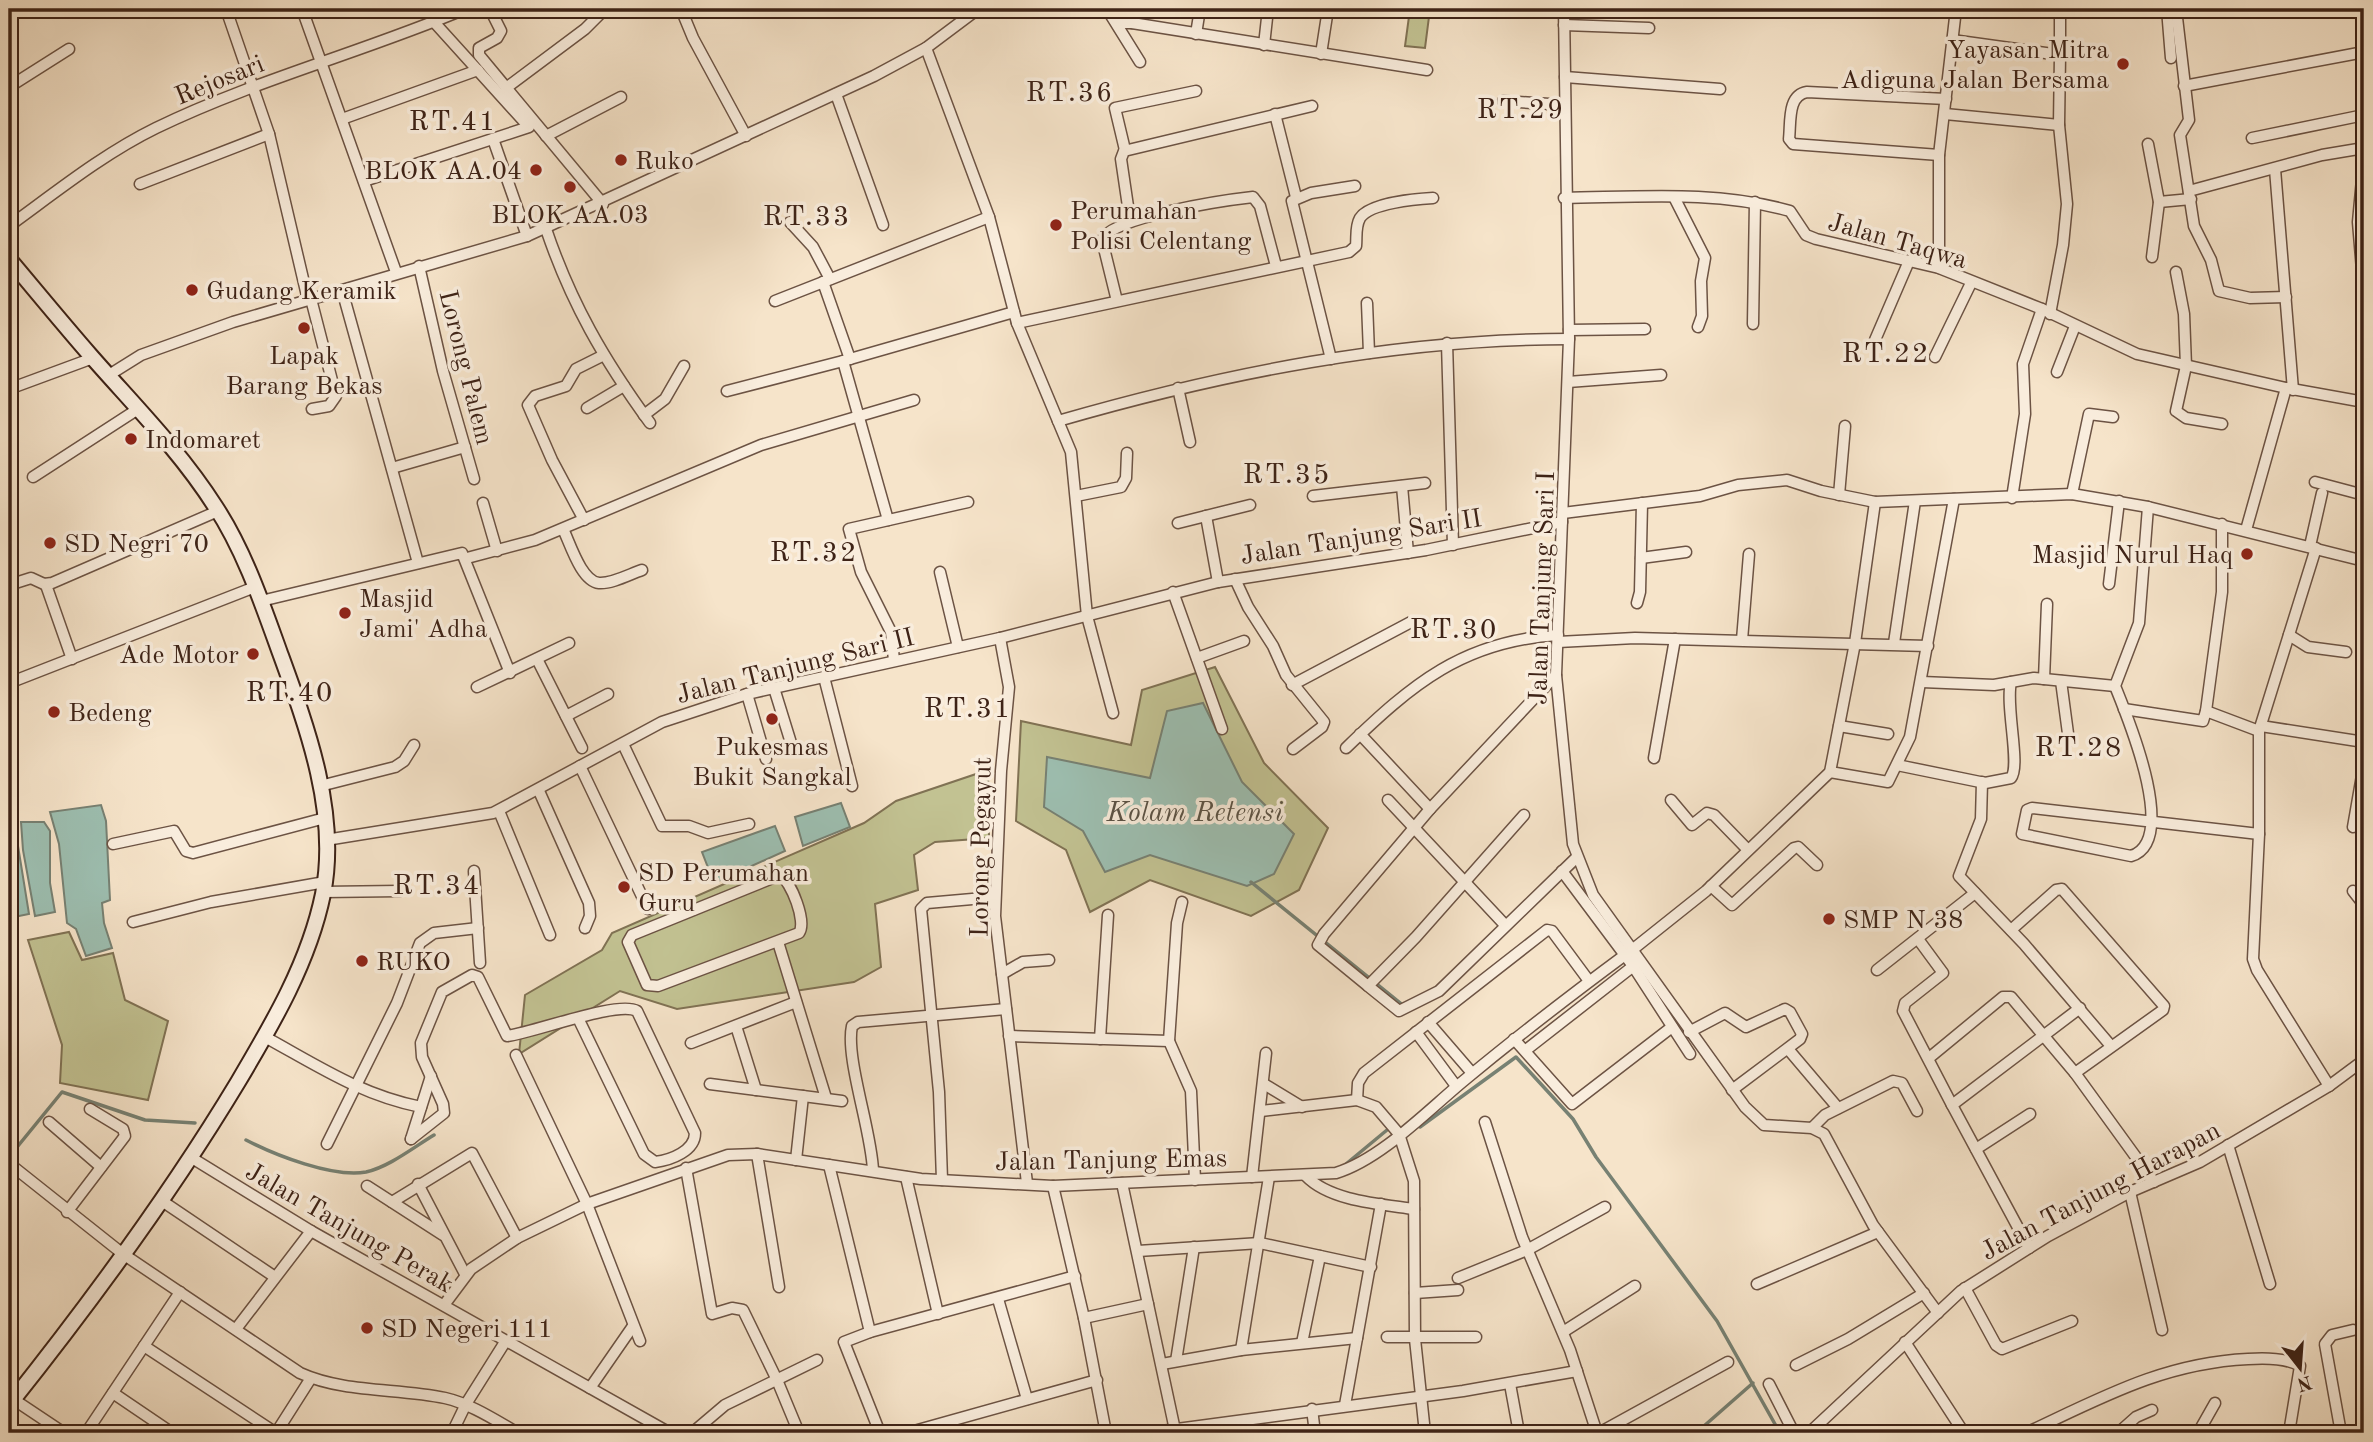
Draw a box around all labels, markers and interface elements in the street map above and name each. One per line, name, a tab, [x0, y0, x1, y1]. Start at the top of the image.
place label: Yayasan Mitra Adiguna Jalan Bersama	[1840, 38, 2109, 94]
street label: Rejosari	[171, 51, 268, 110]
marker: Yayasan Mitra Adiguna Jalan Bersama	[2115, 56, 2131, 72]
district label: RT.36	[1026, 80, 1114, 108]
district label: RT.29	[1477, 97, 1565, 125]
district label: RT.41	[409, 109, 497, 137]
place label: Ruko	[635, 149, 694, 175]
marker: Ruko	[613, 152, 629, 168]
place label: BLOK AA.04	[364, 159, 522, 185]
marker: BLOK AA.04	[528, 162, 544, 178]
marker: BLOK AA.03	[562, 179, 578, 195]
place label: Perumahan Polisi Celentang	[1070, 199, 1251, 255]
place label: BLOK AA.03	[491, 203, 649, 229]
district label: RT.33	[763, 204, 851, 232]
street label: Jalan Taqwa	[1825, 210, 1970, 274]
marker: Perumahan Polisi Celentang	[1048, 217, 1064, 233]
place label: Gudang Keramik	[206, 279, 397, 305]
marker: Gudang Keramik	[184, 282, 200, 298]
street label: Lorong Palem	[433, 288, 497, 447]
marker: Lapak Barang Bekas	[296, 320, 312, 336]
district label: RT.22	[1842, 341, 1930, 369]
place label: Lapak Barang Bekas	[225, 344, 383, 400]
place label: Indomaret	[145, 428, 261, 454]
marker: Indomaret	[123, 431, 139, 447]
district label: RT.35	[1243, 462, 1331, 490]
street label: Jalan Tanjung Sari I	[1526, 471, 1560, 705]
street label: Jalan Tanjung Sari II	[1239, 506, 1484, 570]
place label: SD Negri 70	[64, 532, 209, 558]
marker: SD Negri 70	[42, 535, 58, 551]
district label: RT.32	[770, 540, 858, 568]
place label: Masjid Nurul Haq	[2032, 543, 2233, 569]
marker: Masjid Nurul Haq	[2239, 546, 2255, 562]
place label: Masjid Jami' Adha	[359, 587, 488, 643]
marker: Masjid Jami' Adha	[337, 605, 353, 621]
district label: RT.30	[1410, 617, 1498, 645]
street label: Jalan Tanjung Sari II	[674, 625, 917, 709]
place label: Ade Motor	[119, 643, 239, 669]
marker: Ade Motor	[245, 646, 261, 662]
district label: RT.40	[246, 680, 334, 708]
district label: RT.31	[924, 696, 1012, 724]
place label: Bedeng	[68, 701, 152, 727]
marker: Bedeng	[46, 704, 62, 720]
marker: Pukesmas Bukit Sangkal	[764, 711, 780, 727]
place label: Pukesmas Bukit Sangkal	[692, 735, 852, 791]
district label: RT.28	[2035, 735, 2123, 763]
street label: Lorong Pegayut	[967, 756, 997, 938]
water label: Kolam Retensi	[1106, 800, 1283, 828]
place label: SD Perumahan Guru	[638, 861, 809, 917]
district label: RT.34	[393, 873, 481, 901]
marker: SD Perumahan Guru	[616, 879, 632, 895]
place label: SMP N 38	[1843, 908, 1963, 934]
marker: SMP N 38	[1821, 911, 1837, 927]
place label: RUKO	[376, 950, 451, 976]
marker: RUKO	[354, 953, 370, 969]
street label: Jalan Tanjung Harapan	[1977, 1118, 2225, 1266]
street label: Jalan Tanjung Emas	[995, 1146, 1227, 1176]
street label: Jalan Tanjung Perak	[241, 1159, 457, 1299]
place label: SD Negeri 111	[381, 1317, 553, 1343]
marker: SD Negeri 111	[359, 1320, 375, 1336]
north arrow	[2264, 1334, 2334, 1404]
text: N	[2294, 1371, 2314, 1393]

